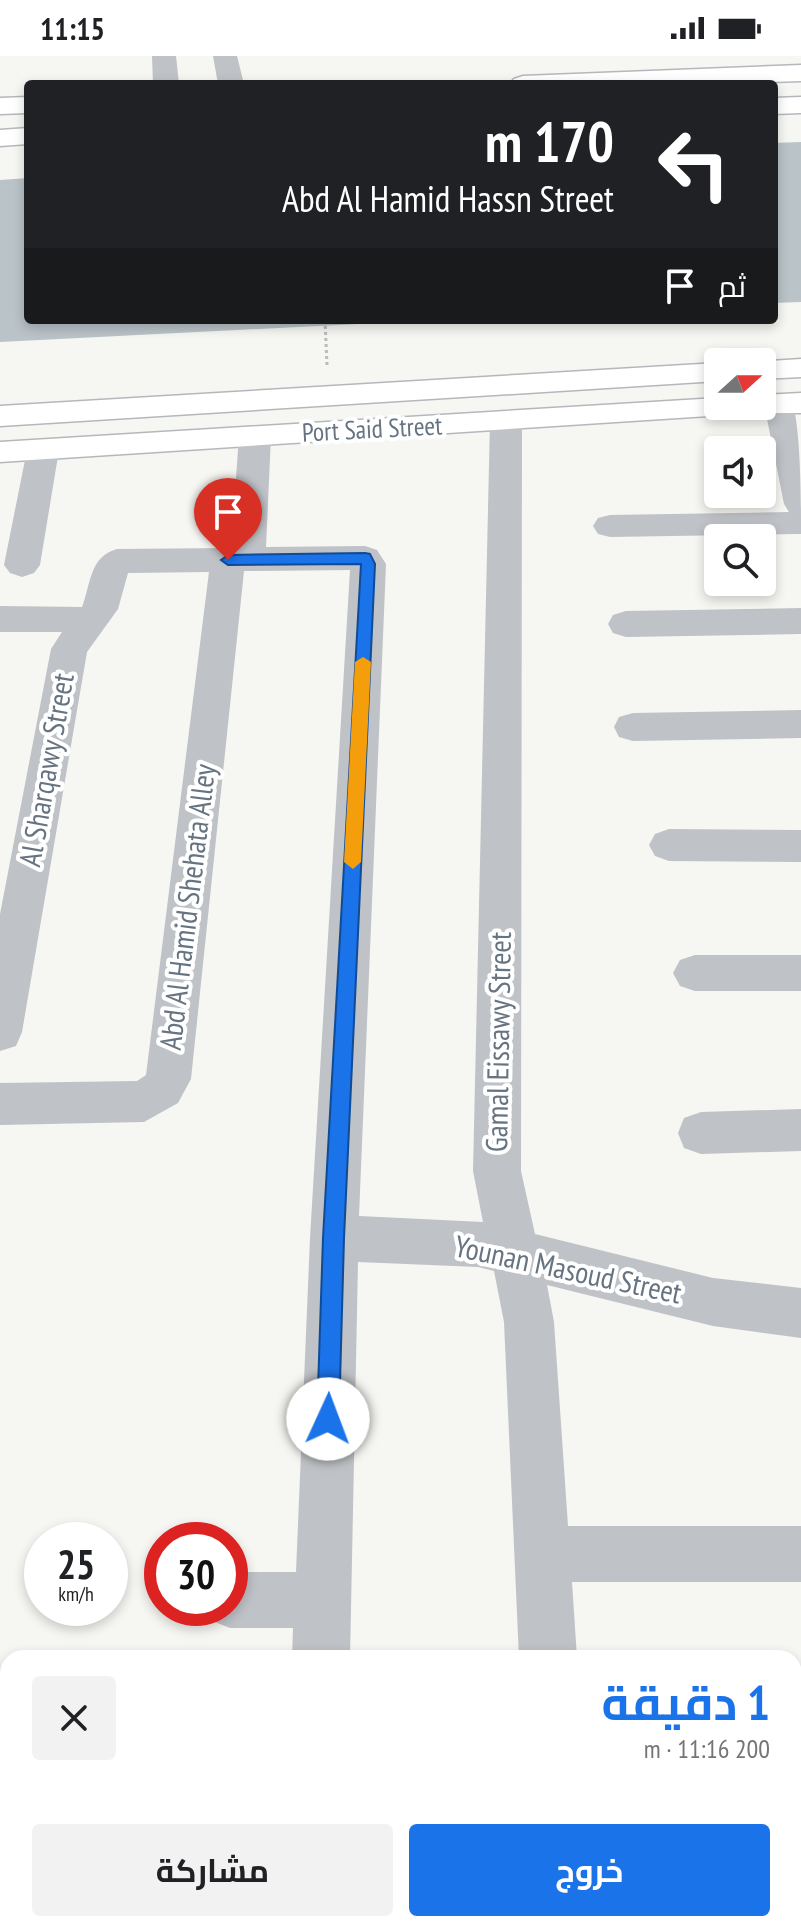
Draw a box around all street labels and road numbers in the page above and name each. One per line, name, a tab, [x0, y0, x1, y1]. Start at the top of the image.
street label: Port Said Street	[301, 408, 443, 449]
street label: Al Sharqawy Street	[9, 669, 82, 869]
street label: Abd Al Hamid Shehata Alley	[150, 761, 223, 1052]
street label: Gamal Eissawy Street	[476, 931, 519, 1152]
street label: Younan Masoud Street	[451, 1225, 686, 1312]

